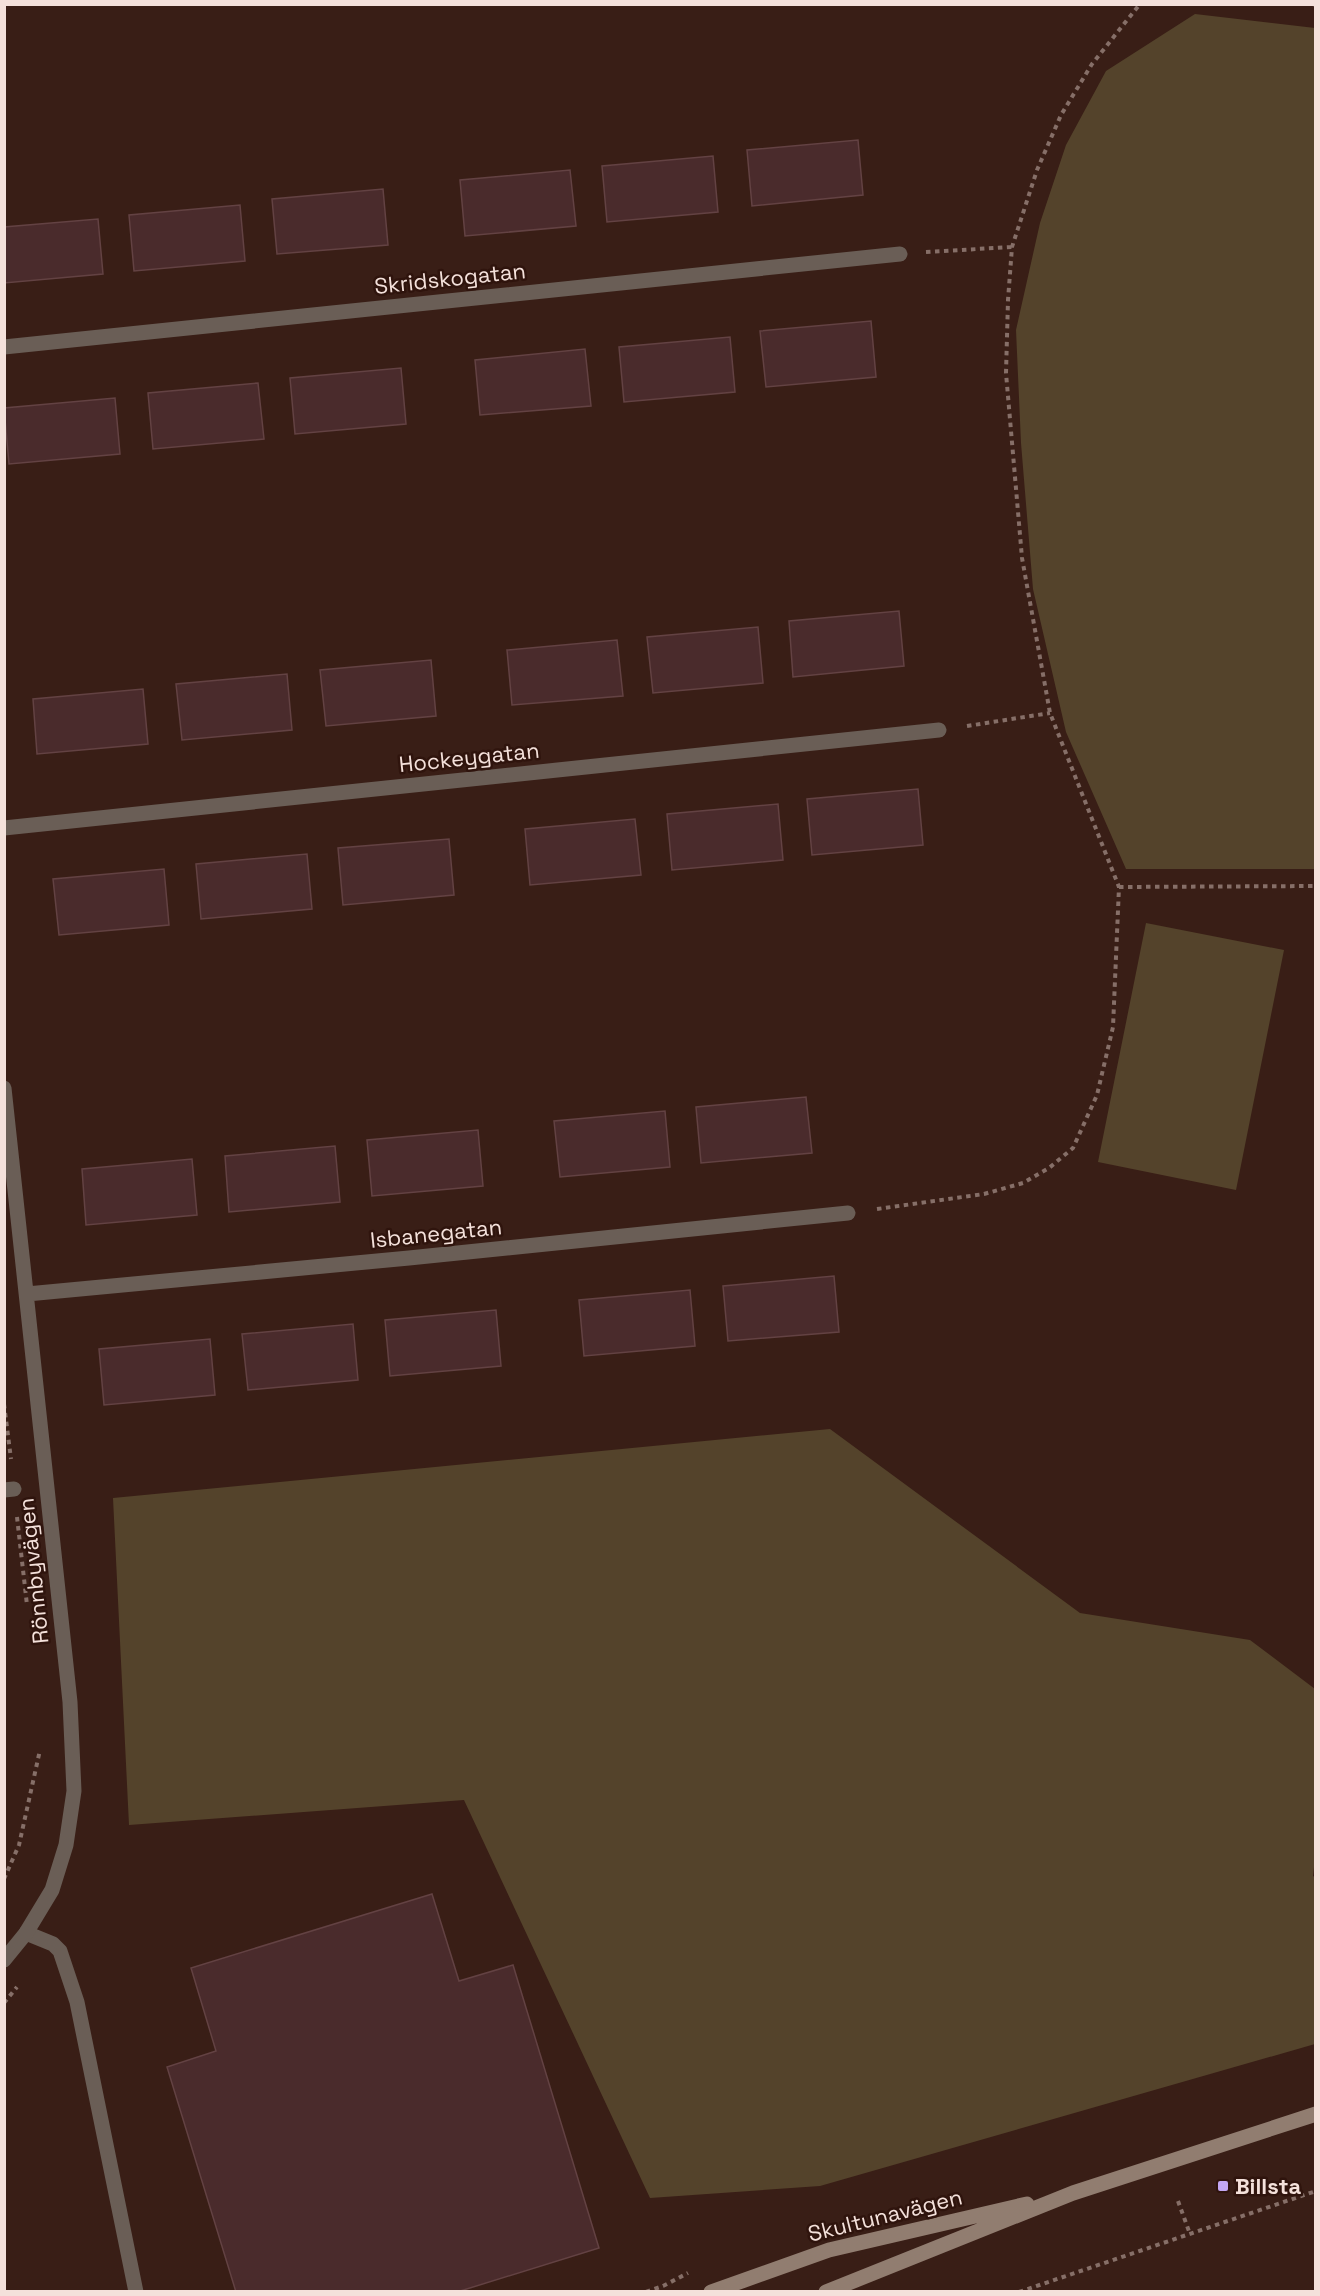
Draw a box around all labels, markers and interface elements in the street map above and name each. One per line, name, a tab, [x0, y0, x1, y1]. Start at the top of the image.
street label: Skridskogatan	[373, 256, 527, 300]
street label: Hockeygatan	[397, 736, 541, 778]
street label: Isbanegatan	[369, 1212, 503, 1254]
street label: Rönnbyvägen	[11, 1497, 55, 1645]
place label: Billsta	[1235, 2172, 1302, 2200]
marker: Billsta	[1216, 2179, 1230, 2193]
street label: Skultunavägen	[805, 2182, 965, 2248]

